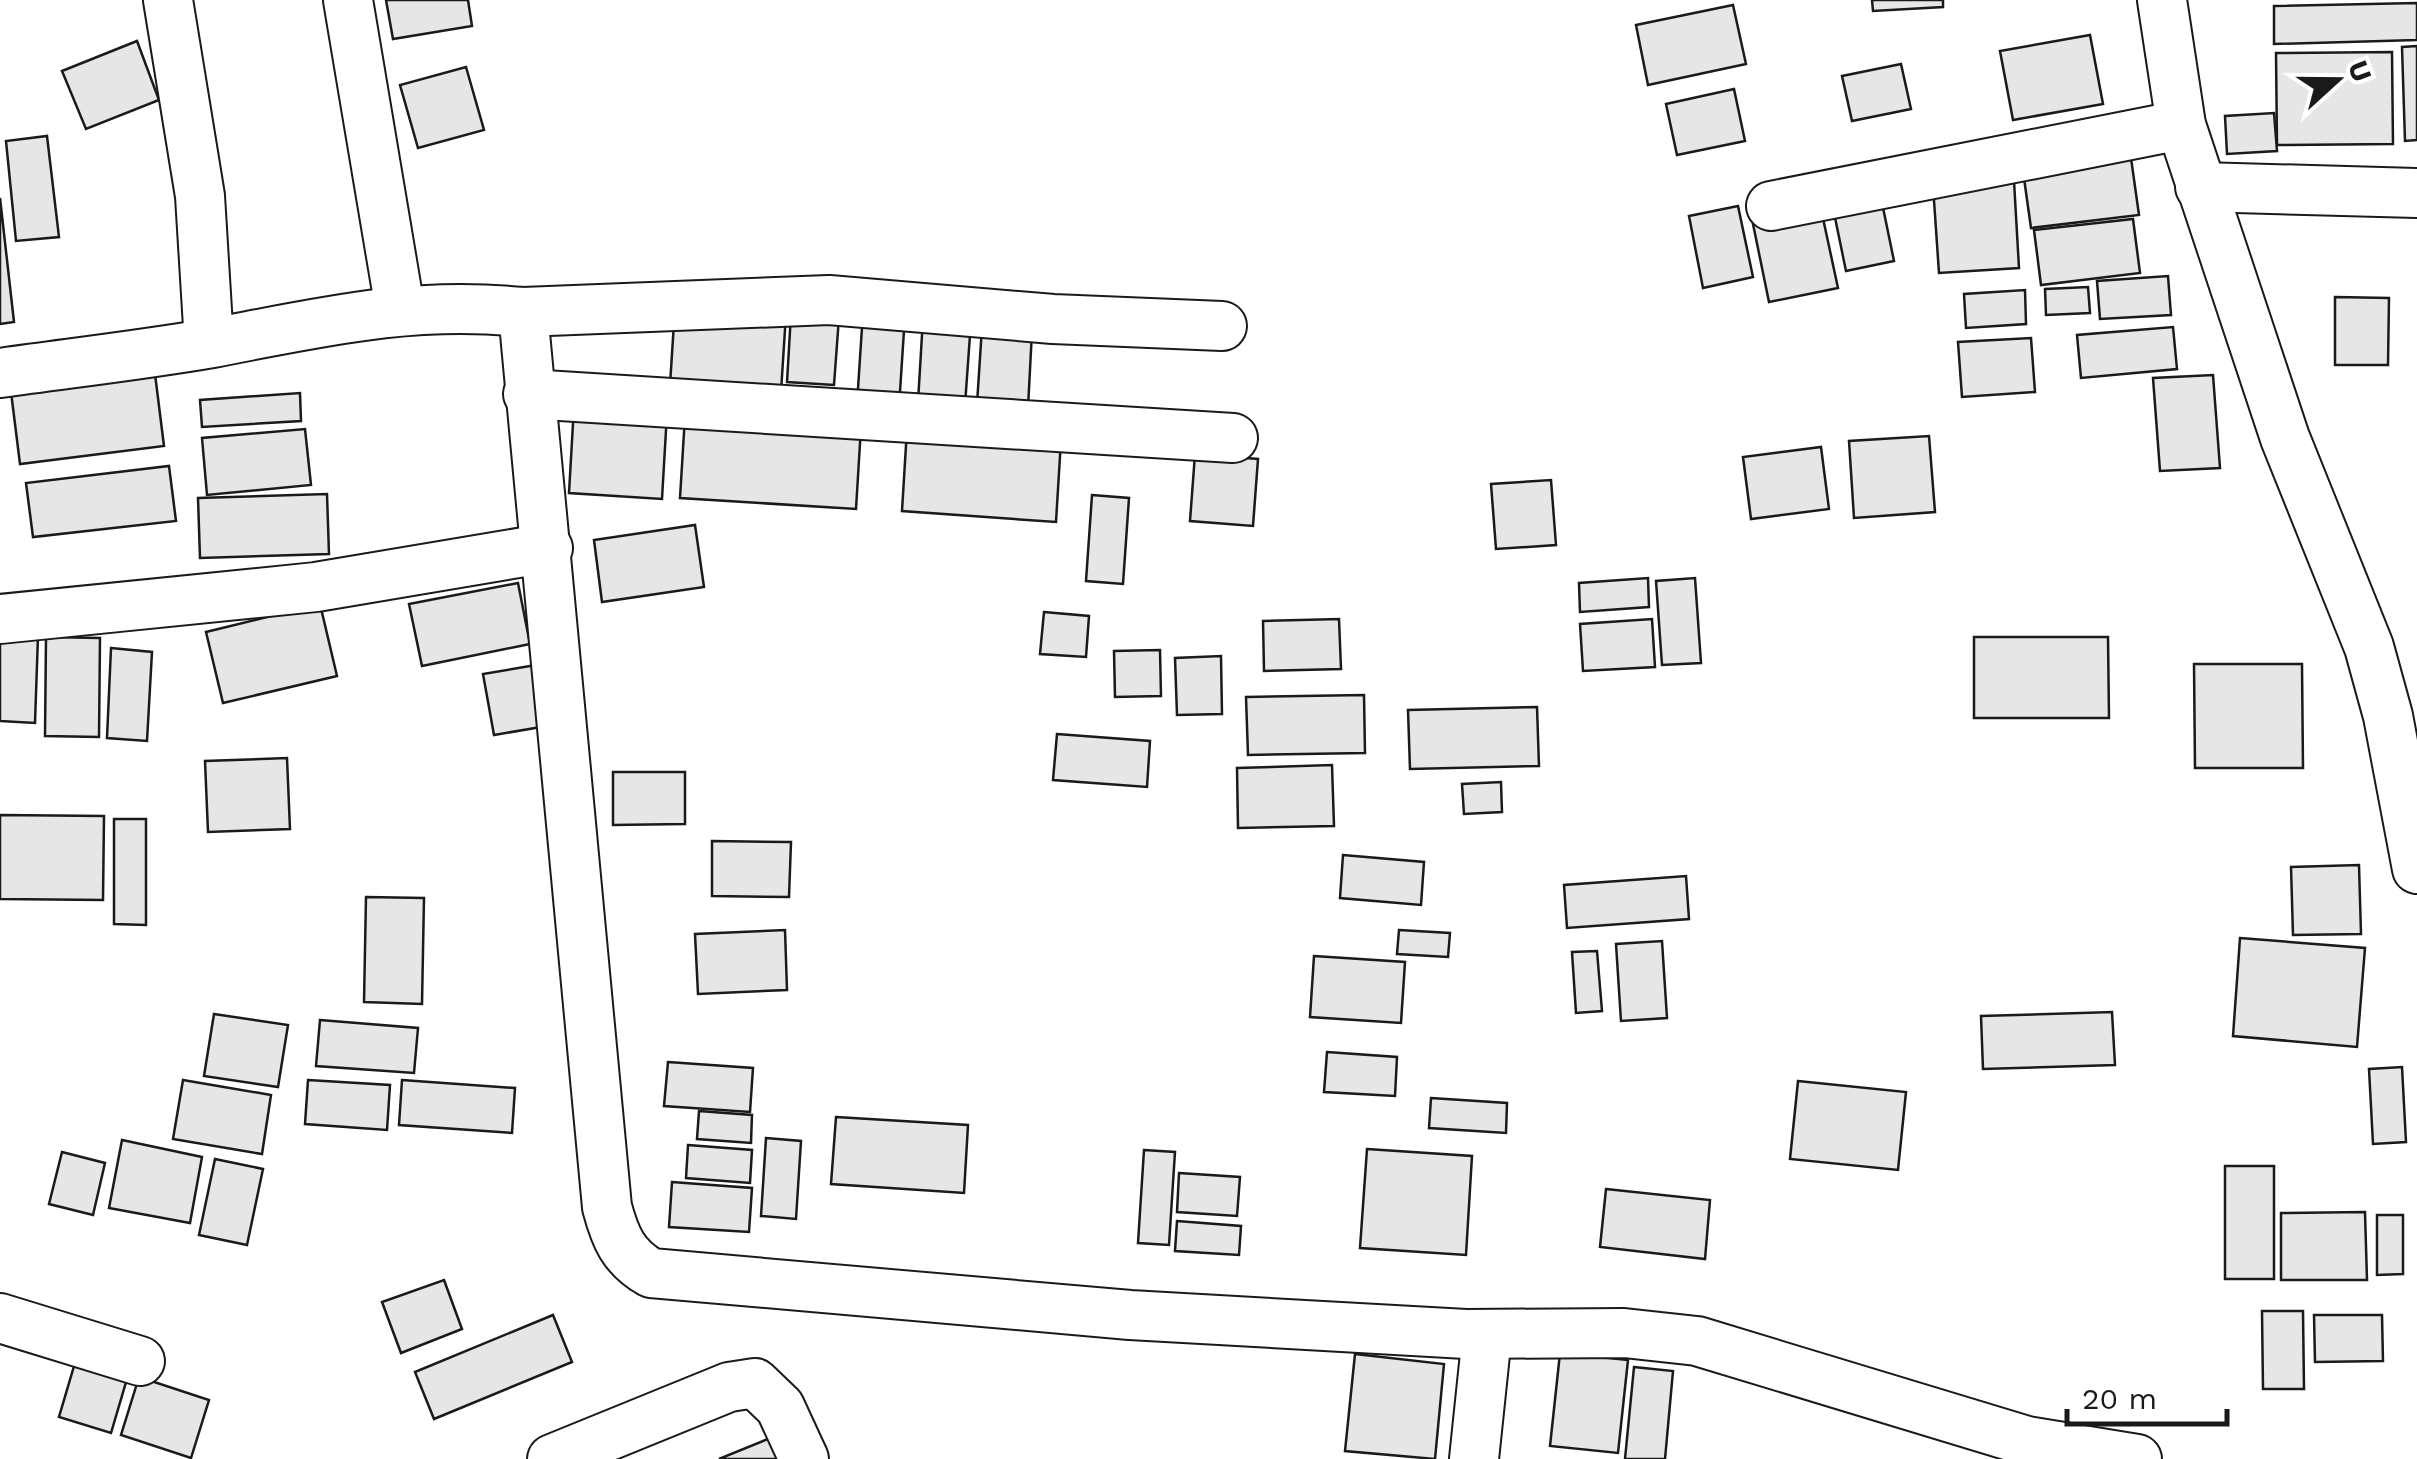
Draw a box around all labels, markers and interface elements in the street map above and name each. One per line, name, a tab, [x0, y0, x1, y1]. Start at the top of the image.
north arrow	[2287, 30, 2387, 130]
text: U	[2341, 56, 2379, 86]
scale bar	[2067, 1364, 2227, 1426]
text: 20 m	[2082, 1381, 2157, 1416]

